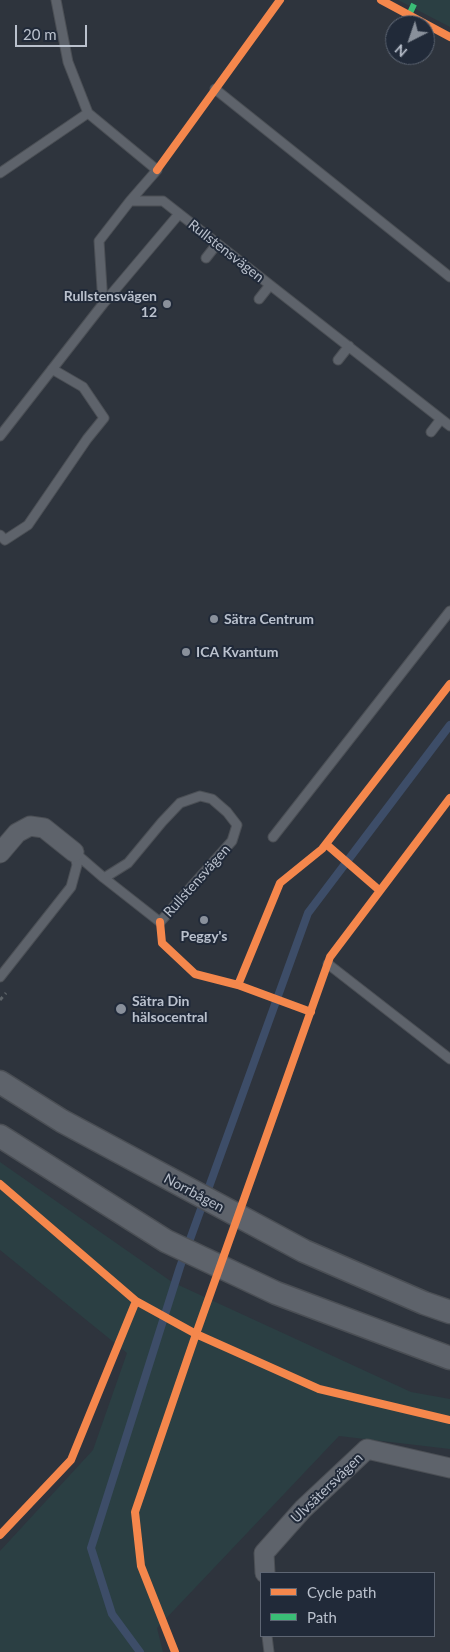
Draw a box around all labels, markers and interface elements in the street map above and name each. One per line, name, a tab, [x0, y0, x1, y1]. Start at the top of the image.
scale bar	[18, 15, 90, 47]
north arrow	[385, 15, 435, 65]
text: 20 m	[23, 25, 57, 43]
text: N	[391, 41, 410, 61]
street label: Rullstensvägen	[185, 216, 267, 286]
place label: Rullstensvägen 12	[64, 288, 157, 321]
marker: Rullstensvägen 12	[161, 298, 173, 310]
place label: Sätra Centrum	[224, 611, 314, 627]
marker: Sätra Centrum	[208, 613, 220, 625]
place label: ICA Kvantum	[196, 644, 278, 660]
marker: ICA Kvantum	[180, 646, 192, 658]
street label: Rullstensvägen	[160, 841, 234, 921]
marker: Peggy's	[198, 914, 210, 926]
place label: Peggy's	[181, 928, 227, 944]
place label: Sätra Din hälsocentral	[132, 993, 207, 1026]
marker: Sätra Din hälsocentral	[114, 1002, 128, 1016]
street label: Norrbågen	[161, 1170, 227, 1216]
street label: Ulvsätersvägen	[288, 1450, 366, 1526]
legend	[260, 1572, 435, 1637]
text: Cycle path	[307, 1583, 376, 1601]
text: Path	[307, 1608, 337, 1626]

